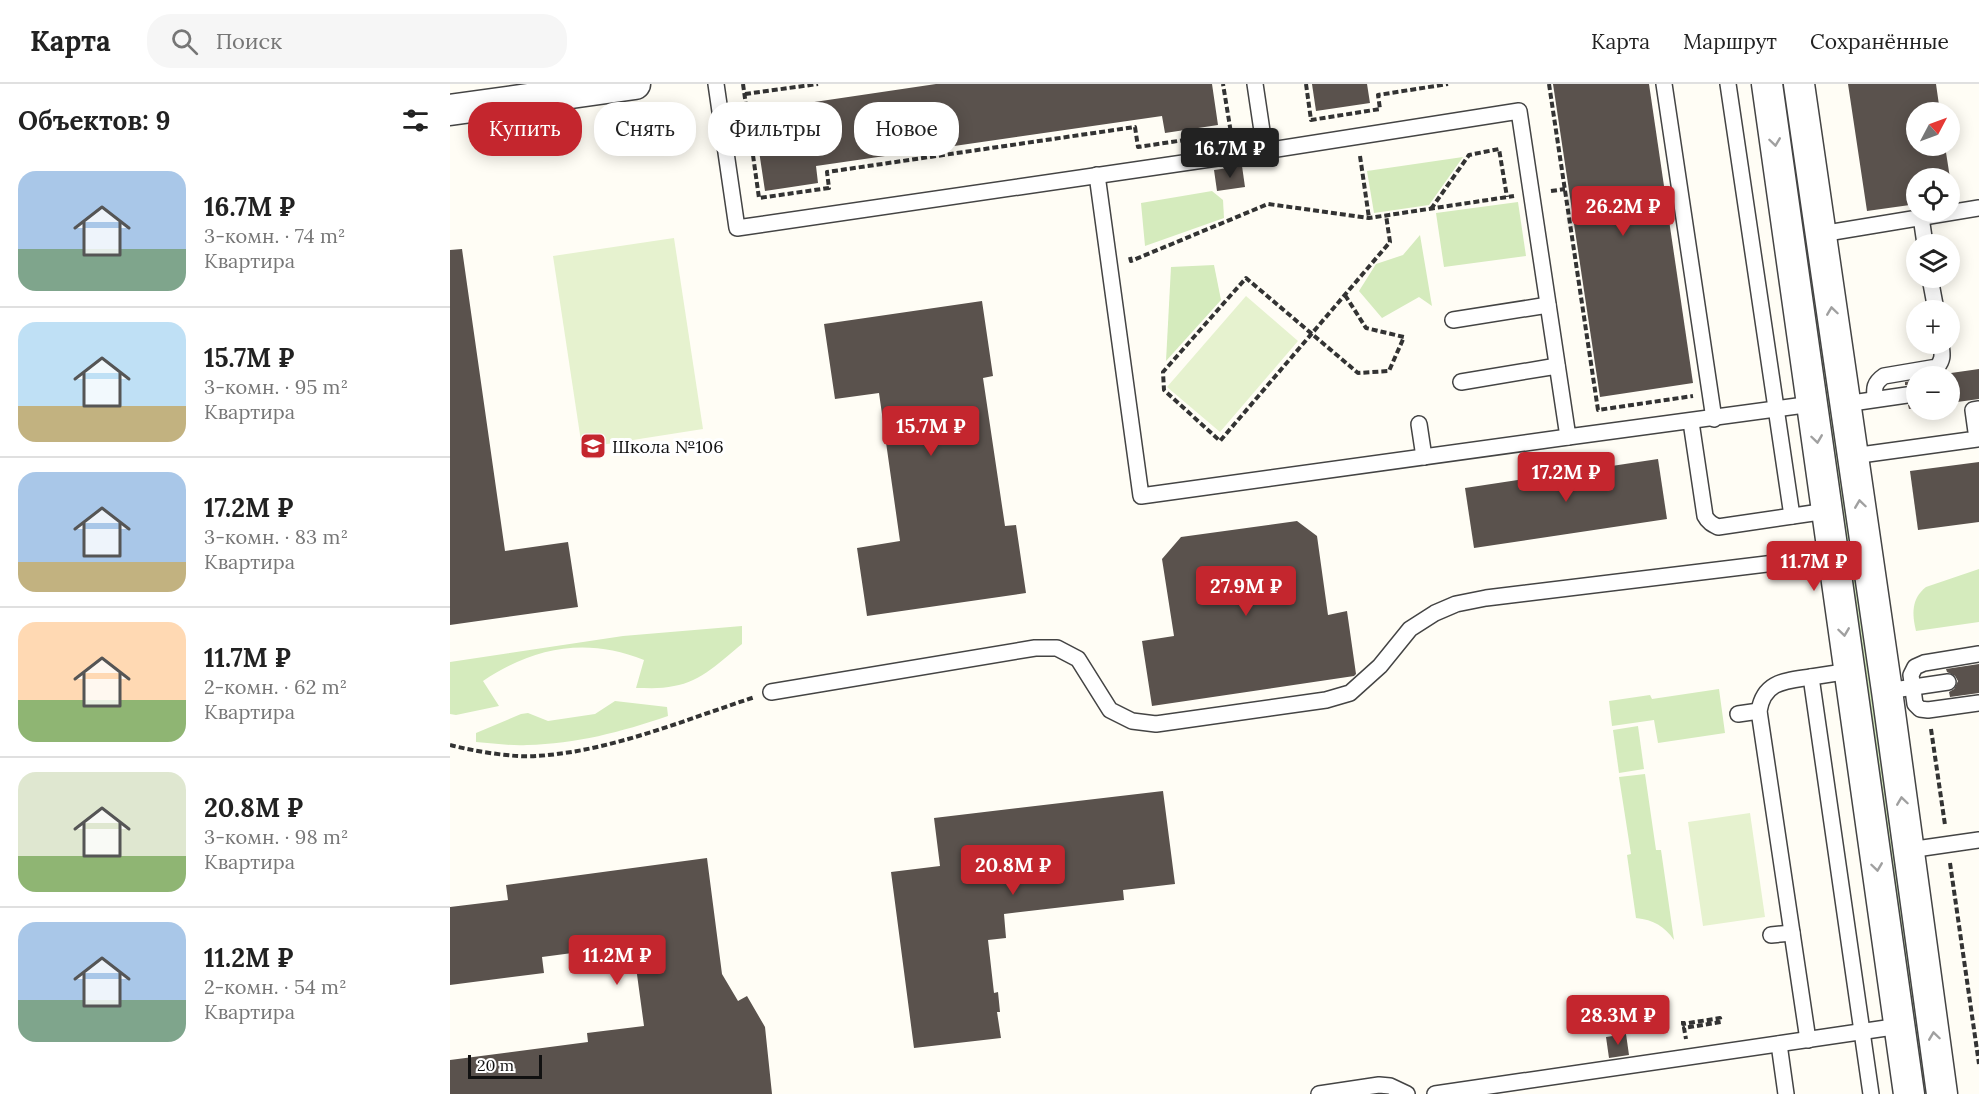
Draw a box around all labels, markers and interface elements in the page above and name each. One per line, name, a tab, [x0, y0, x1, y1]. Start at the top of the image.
search box	[147, 14, 567, 68]
text: Карта	[30, 23, 111, 59]
icon: search	[168, 25, 201, 58]
text: Поиск	[216, 27, 282, 55]
text: Карта	[1591, 28, 1650, 55]
text: Маршрут	[1683, 28, 1777, 55]
text: Сохранённые	[1810, 28, 1949, 55]
chip: Купить	[468, 102, 582, 156]
chip: Снять	[594, 102, 696, 156]
chip: Фильтры	[708, 102, 842, 156]
chip: Новое	[854, 102, 959, 156]
north arrow	[1906, 102, 1960, 156]
map controls	[1906, 102, 1960, 420]
text: Объектов: 9	[18, 104, 171, 137]
icon: filters	[399, 104, 432, 137]
pin: 16.7M ₽	[1175, 128, 1285, 179]
text: 16.7M ₽	[1195, 135, 1265, 160]
one-way arrow	[1769, 137, 1781, 147]
button: locate	[1906, 168, 1960, 222]
pin: 26.2M ₽	[1568, 186, 1678, 237]
text: 16.7M ₽	[204, 190, 295, 223]
text: 26.2M ₽	[1586, 193, 1660, 218]
icon: home	[66, 195, 138, 267]
text: 3-комн. · 74 m²	[204, 223, 345, 248]
button: layers	[1906, 234, 1960, 288]
text: Квартира	[204, 248, 295, 273]
button: +	[1906, 300, 1960, 354]
one-way arrow	[1826, 307, 1838, 316]
text: 15.7M ₽	[204, 341, 294, 374]
icon: home	[66, 346, 138, 418]
button: −	[1906, 366, 1960, 420]
text: 3-комн. · 95 m²	[204, 374, 348, 399]
text: Квартира	[204, 399, 295, 424]
pin: 15.7M ₽	[876, 406, 986, 457]
text: 15.7M ₽	[896, 413, 966, 438]
school or university icon: Школа №106	[578, 431, 608, 461]
one-way arrow	[1811, 434, 1823, 444]
place label: Школа №106	[612, 435, 724, 458]
pin: 17.2M ₽	[1511, 452, 1621, 503]
text: 17.2M ₽	[1532, 459, 1600, 484]
text: 17.2M ₽	[204, 491, 293, 524]
icon: home	[66, 496, 138, 568]
one-way arrow	[1854, 500, 1866, 509]
text: 3-комн. · 83 m²	[204, 524, 348, 549]
pin: 11.7M ₽	[1759, 541, 1869, 592]
text: 11.7M ₽	[1781, 548, 1847, 573]
text: Квартира	[204, 549, 295, 574]
pin: 27.9M ₽	[1191, 566, 1301, 617]
text: 27.9M ₽	[1210, 573, 1282, 598]
one-way arrow	[1838, 628, 1850, 637]
text: 11.7M ₽	[204, 641, 291, 674]
icon: home	[66, 646, 138, 718]
text: 2-комн. · 62 m²	[204, 674, 347, 699]
text: Квартира	[204, 699, 295, 724]
text: 20.8M ₽	[204, 791, 303, 824]
icon: home	[66, 796, 138, 868]
one-way arrow	[1897, 797, 1909, 806]
text: 3-комн. · 98 m²	[204, 824, 349, 849]
pin: 20.8M ₽	[958, 845, 1068, 896]
text: Квартира	[204, 849, 295, 874]
text: 20.8M ₽	[975, 852, 1051, 877]
one-way arrow	[1871, 862, 1883, 871]
pin: 11.2M ₽	[562, 935, 672, 986]
text: 11.2M ₽	[204, 941, 293, 974]
text: 11.2M ₽	[583, 942, 651, 967]
icon: home	[66, 946, 138, 1018]
text: 2-комн. · 54 m²	[204, 974, 347, 999]
pin: 28.3M ₽	[1563, 995, 1673, 1046]
text: Квартира	[204, 999, 295, 1024]
text: 28.3M ₽	[1580, 1002, 1656, 1027]
one-way arrow	[1929, 1031, 1941, 1041]
scale bar	[468, 1052, 542, 1080]
text: 20 m	[477, 1055, 514, 1075]

